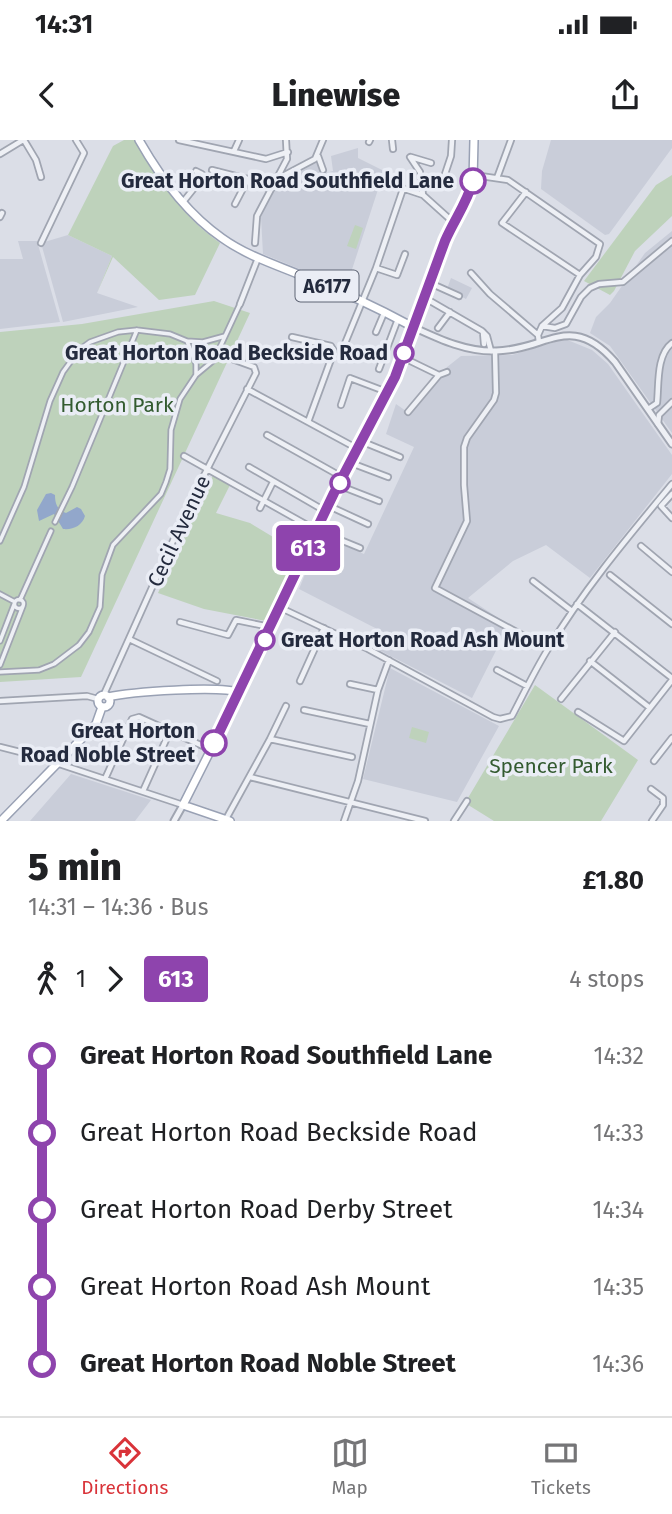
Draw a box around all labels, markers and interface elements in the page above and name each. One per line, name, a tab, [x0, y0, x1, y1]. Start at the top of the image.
text: 14:31	[35, 9, 93, 40]
icon: back	[28, 76, 66, 114]
text: Linewise	[272, 76, 400, 114]
icon: share	[606, 76, 644, 114]
place label: Great Horton Road Southfield Lane	[121, 168, 454, 194]
marker: Great Horton Road Southfield Lane	[460, 168, 486, 194]
road number: A6177	[296, 270, 358, 302]
place label: Great Horton Road Beckside Road	[65, 340, 388, 366]
marker: Great Horton Road Beckside Road	[394, 343, 414, 363]
park label: Horton Park	[60, 392, 174, 418]
street label: Cecil Avenue	[142, 471, 216, 591]
unlabelled marker	[330, 473, 350, 493]
line badge: 613	[268, 525, 348, 571]
text: 613	[290, 534, 326, 562]
place label: Great Horton Road Ash Mount	[281, 627, 565, 653]
marker: Great Horton Road Ash Mount	[255, 630, 275, 650]
place label: Great Horton Road Noble Street	[21, 718, 196, 768]
marker: Great Horton Road Noble Street	[201, 730, 227, 756]
park label: Spencer Park	[489, 753, 613, 779]
text: 5 min	[28, 844, 122, 890]
text: £1.80	[582, 865, 644, 896]
text: 14:31 – 14:36 · Bus	[28, 893, 208, 921]
icon: walk	[28, 960, 66, 998]
icon: forward	[96, 960, 134, 998]
text: 1	[76, 965, 86, 993]
text: 613	[158, 965, 194, 993]
text: 4 stops	[569, 965, 644, 993]
text: Great Horton Road Southfield Lane	[80, 1040, 492, 1071]
text: 14:32	[593, 1042, 644, 1070]
text: Great Horton Road Beckside Road	[80, 1117, 478, 1148]
text: 14:33	[593, 1119, 644, 1147]
text: Great Horton Road Derby Street	[80, 1194, 453, 1225]
text: 14:34	[592, 1196, 644, 1224]
text: Great Horton Road Ash Mount	[80, 1271, 430, 1302]
text: 14:35	[593, 1273, 644, 1301]
text: Great Horton Road Noble Street	[80, 1348, 456, 1379]
text: 14:36	[592, 1350, 644, 1378]
tab: Directions	[81, 1434, 168, 1499]
tab: Map	[331, 1434, 369, 1499]
tab: Tickets	[531, 1434, 591, 1499]

